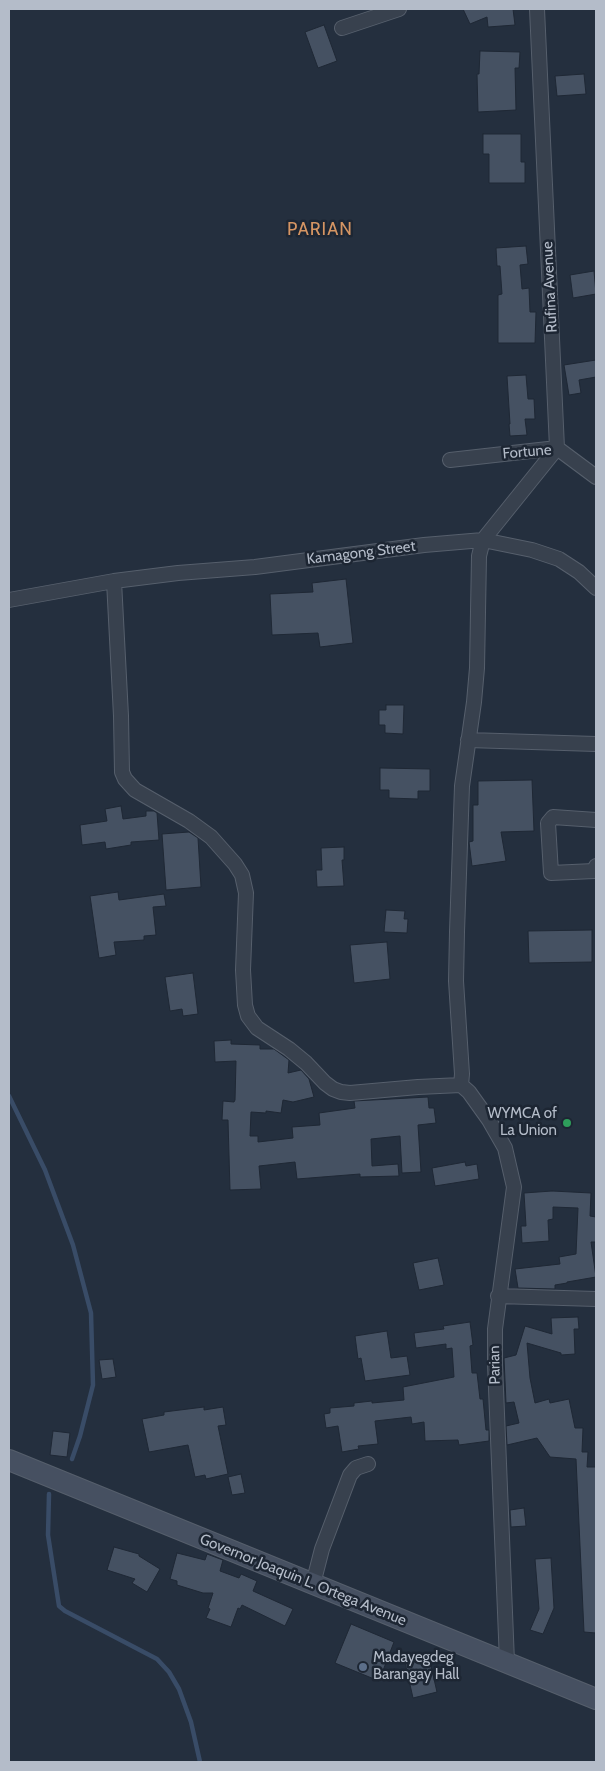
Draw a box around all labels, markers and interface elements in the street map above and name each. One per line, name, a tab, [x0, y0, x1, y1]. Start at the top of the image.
district label: PARIAN	[286, 219, 354, 241]
street label: Rufina Avenue	[539, 241, 561, 333]
street label: Fortune	[502, 441, 552, 463]
street label: Kamagong Street	[306, 537, 416, 569]
place label: WYMCA of La Union	[488, 1105, 557, 1140]
marker: WYMCA of La Union	[561, 1117, 573, 1129]
street label: Parian	[486, 1345, 504, 1385]
street label: Governor Joaquin L. Ortega Avenue	[197, 1530, 409, 1630]
place label: Madayegdeg Barangay Hall	[373, 1649, 459, 1684]
marker: Madayegdeg Barangay Hall	[357, 1661, 369, 1673]

